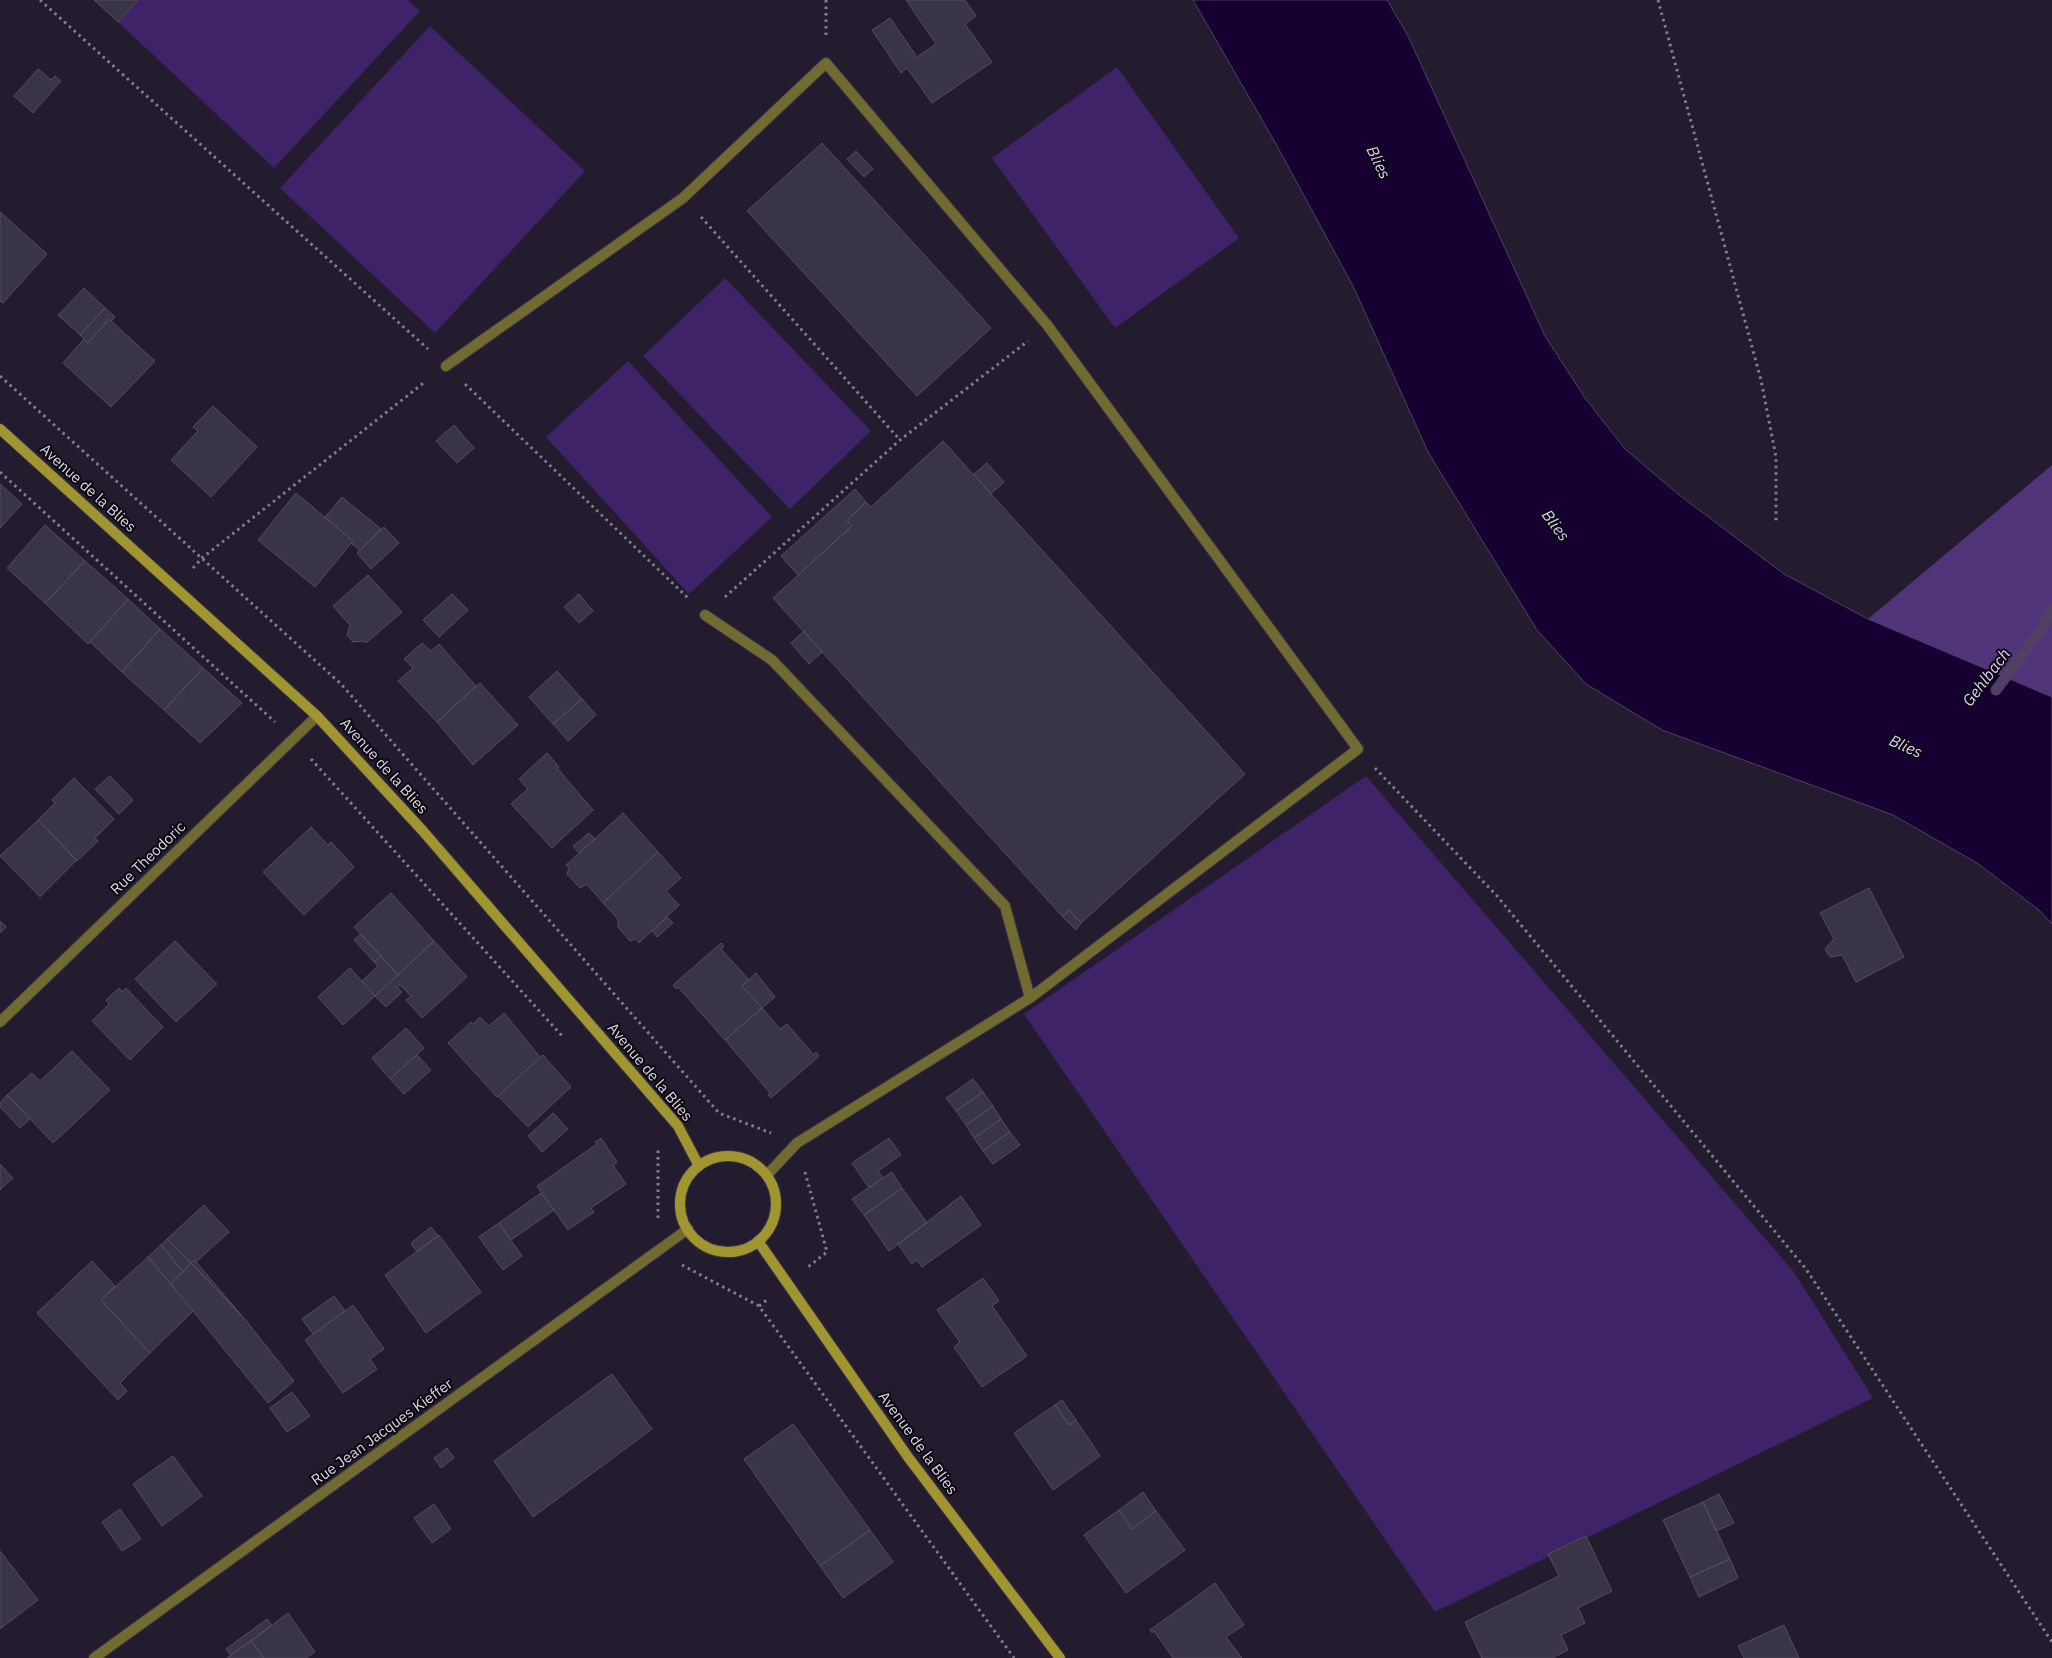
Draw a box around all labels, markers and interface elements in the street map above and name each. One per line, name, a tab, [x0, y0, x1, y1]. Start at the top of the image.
water label: Blies	[1363, 142, 1395, 182]
street label: Avenue de la Blies	[36, 439, 140, 536]
water label: Blies	[1538, 505, 1574, 545]
water label: Gehlbach	[1958, 644, 2014, 710]
street label: Avenue de la Blies	[336, 714, 433, 818]
water label: Blies	[1886, 730, 1926, 762]
street label: Rue Theodoric	[106, 817, 190, 898]
street label: Avenue de la Blies	[604, 1018, 697, 1125]
street label: Rue Jean Jacques Kieffer	[307, 1374, 457, 1489]
street label: Avenue de la Blies	[875, 1387, 962, 1498]

